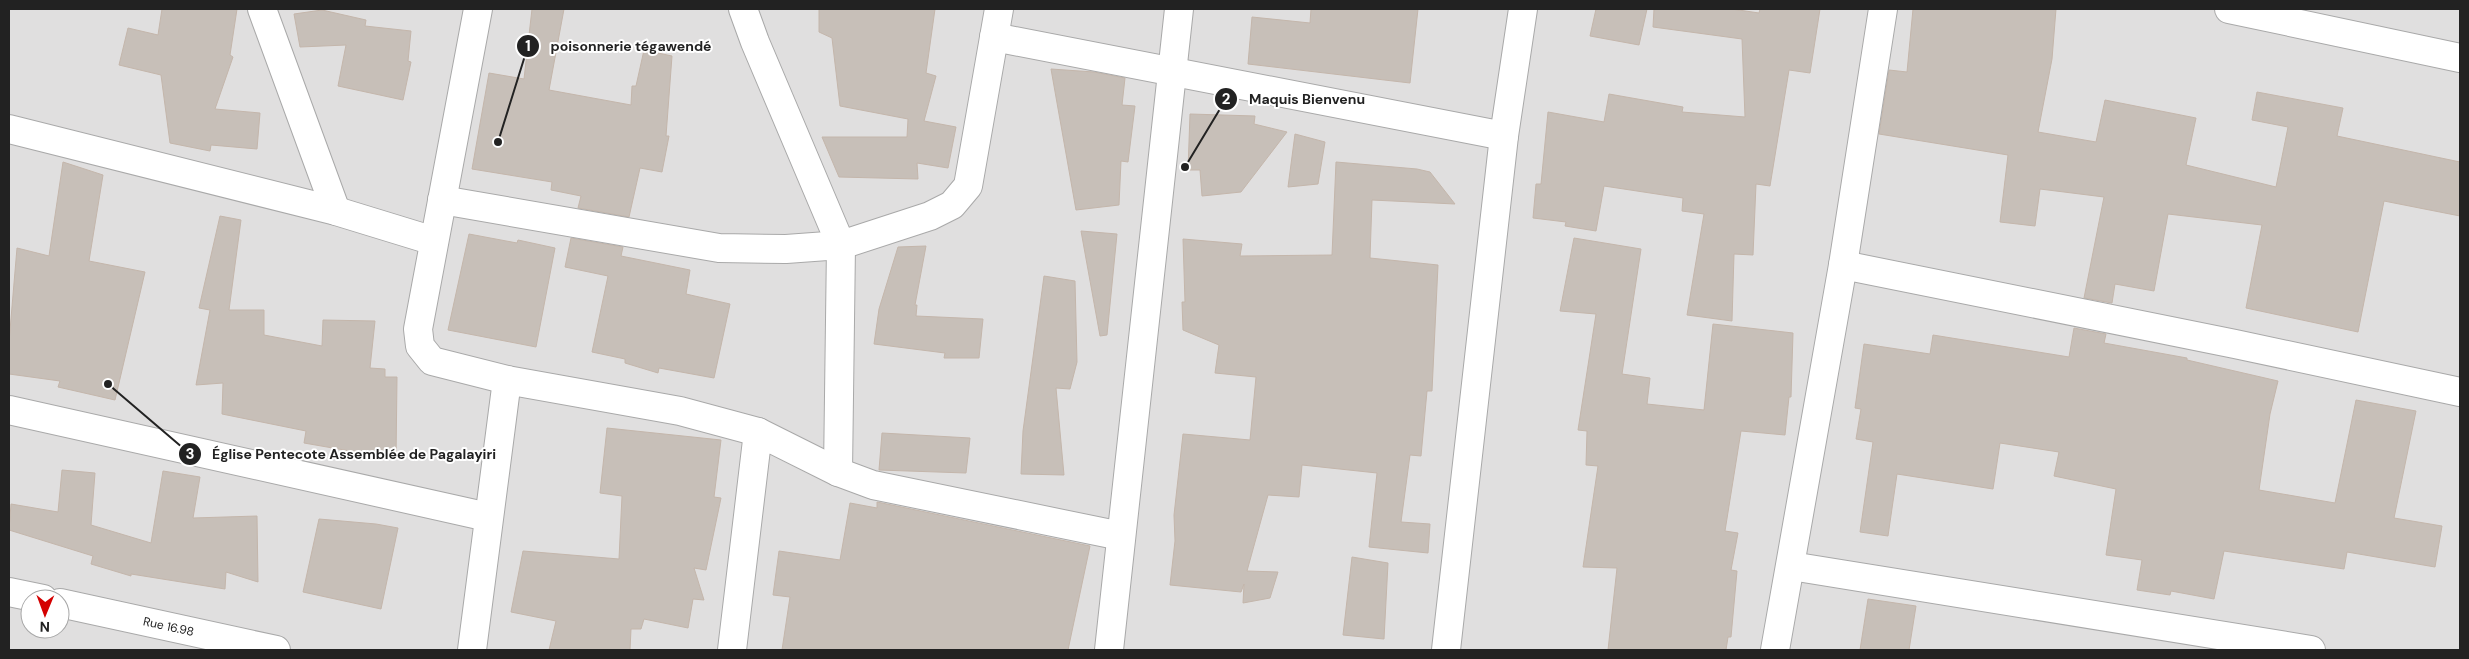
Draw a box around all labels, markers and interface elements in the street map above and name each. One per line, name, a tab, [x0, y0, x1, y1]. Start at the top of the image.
callout: poisonnerie tégawendé	[515, 32, 721, 61]
text: 1	[525, 36, 531, 56]
text: poisonnerie tégawendé	[550, 37, 712, 55]
callout: Maquis Bienvenu	[1214, 84, 1375, 113]
text: 2	[1222, 89, 1231, 109]
text: Maquis Bienvenu	[1249, 90, 1365, 108]
callout: Église Pentecote Assemblée de Pagalayiri	[177, 440, 506, 469]
text: 3	[185, 444, 195, 464]
text: Église Pentecote Assemblée de Pagalayiri	[212, 445, 496, 463]
north arrow	[20, 589, 70, 639]
street label: Rue 16.98	[142, 613, 195, 640]
text: N	[40, 618, 50, 636]

